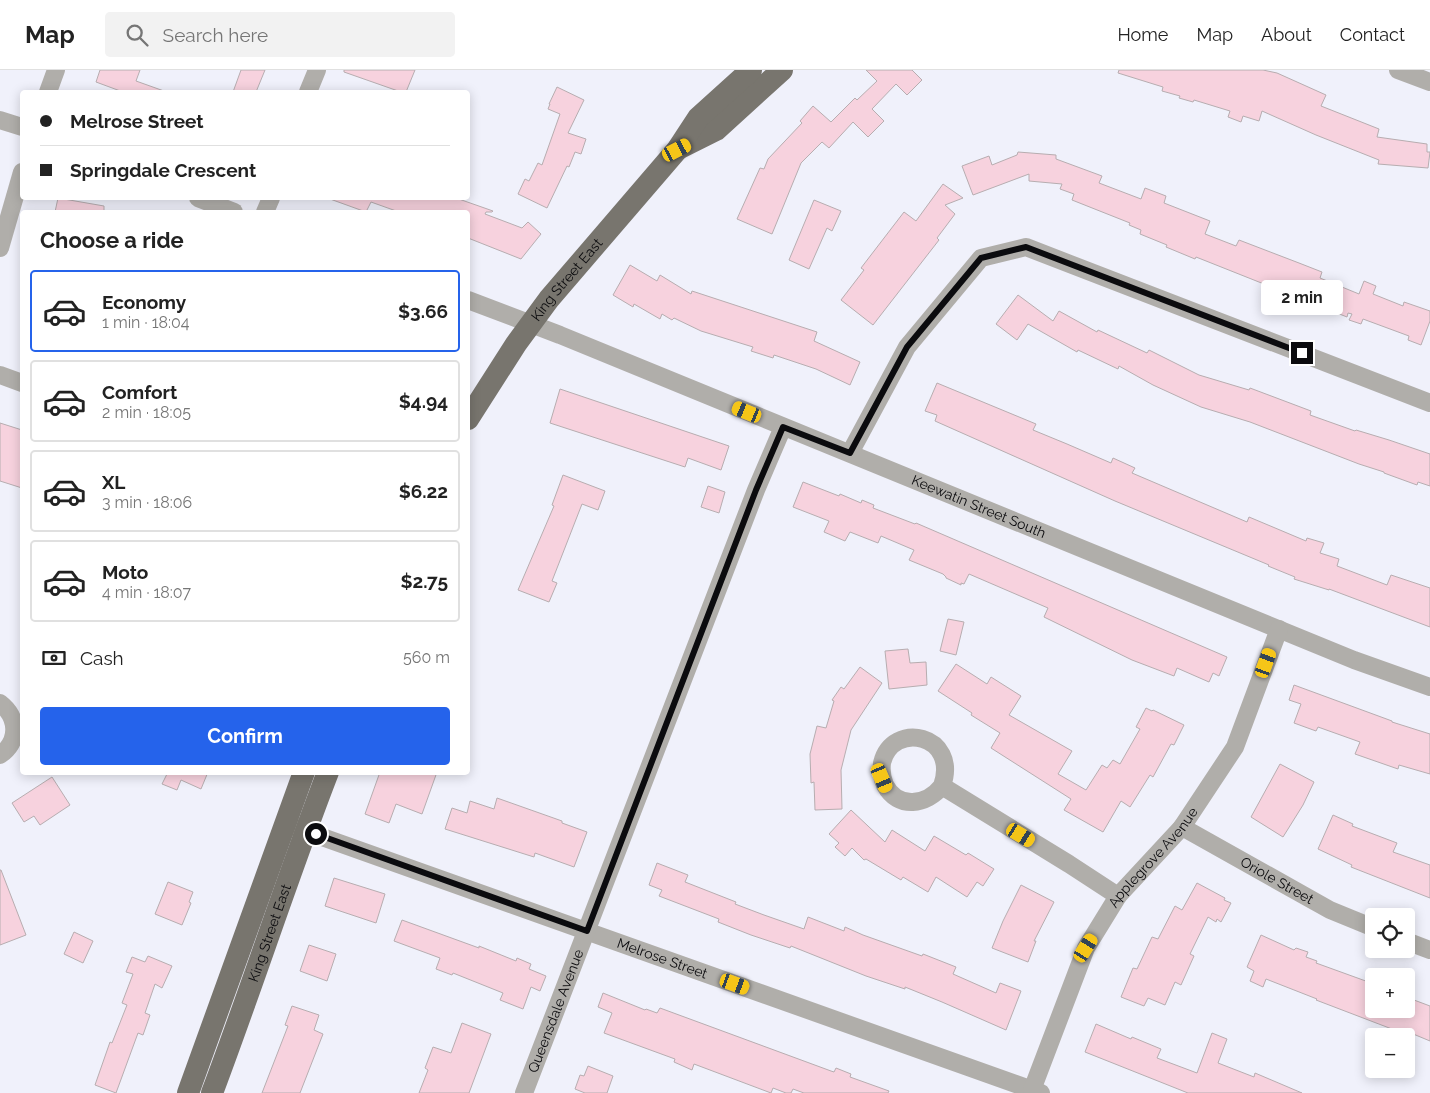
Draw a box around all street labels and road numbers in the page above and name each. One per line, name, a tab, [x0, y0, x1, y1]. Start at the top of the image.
street label: King Street East	[528, 235, 606, 324]
street label: Keewatin Street South	[909, 472, 1048, 541]
street label: Applegrove Avenue	[1105, 804, 1201, 910]
street label: Oriole Street	[1238, 853, 1317, 907]
street label: King Street East	[245, 882, 294, 984]
street label: Melrose Street	[615, 935, 710, 982]
street label: Queensdale Avenue	[525, 947, 587, 1075]

